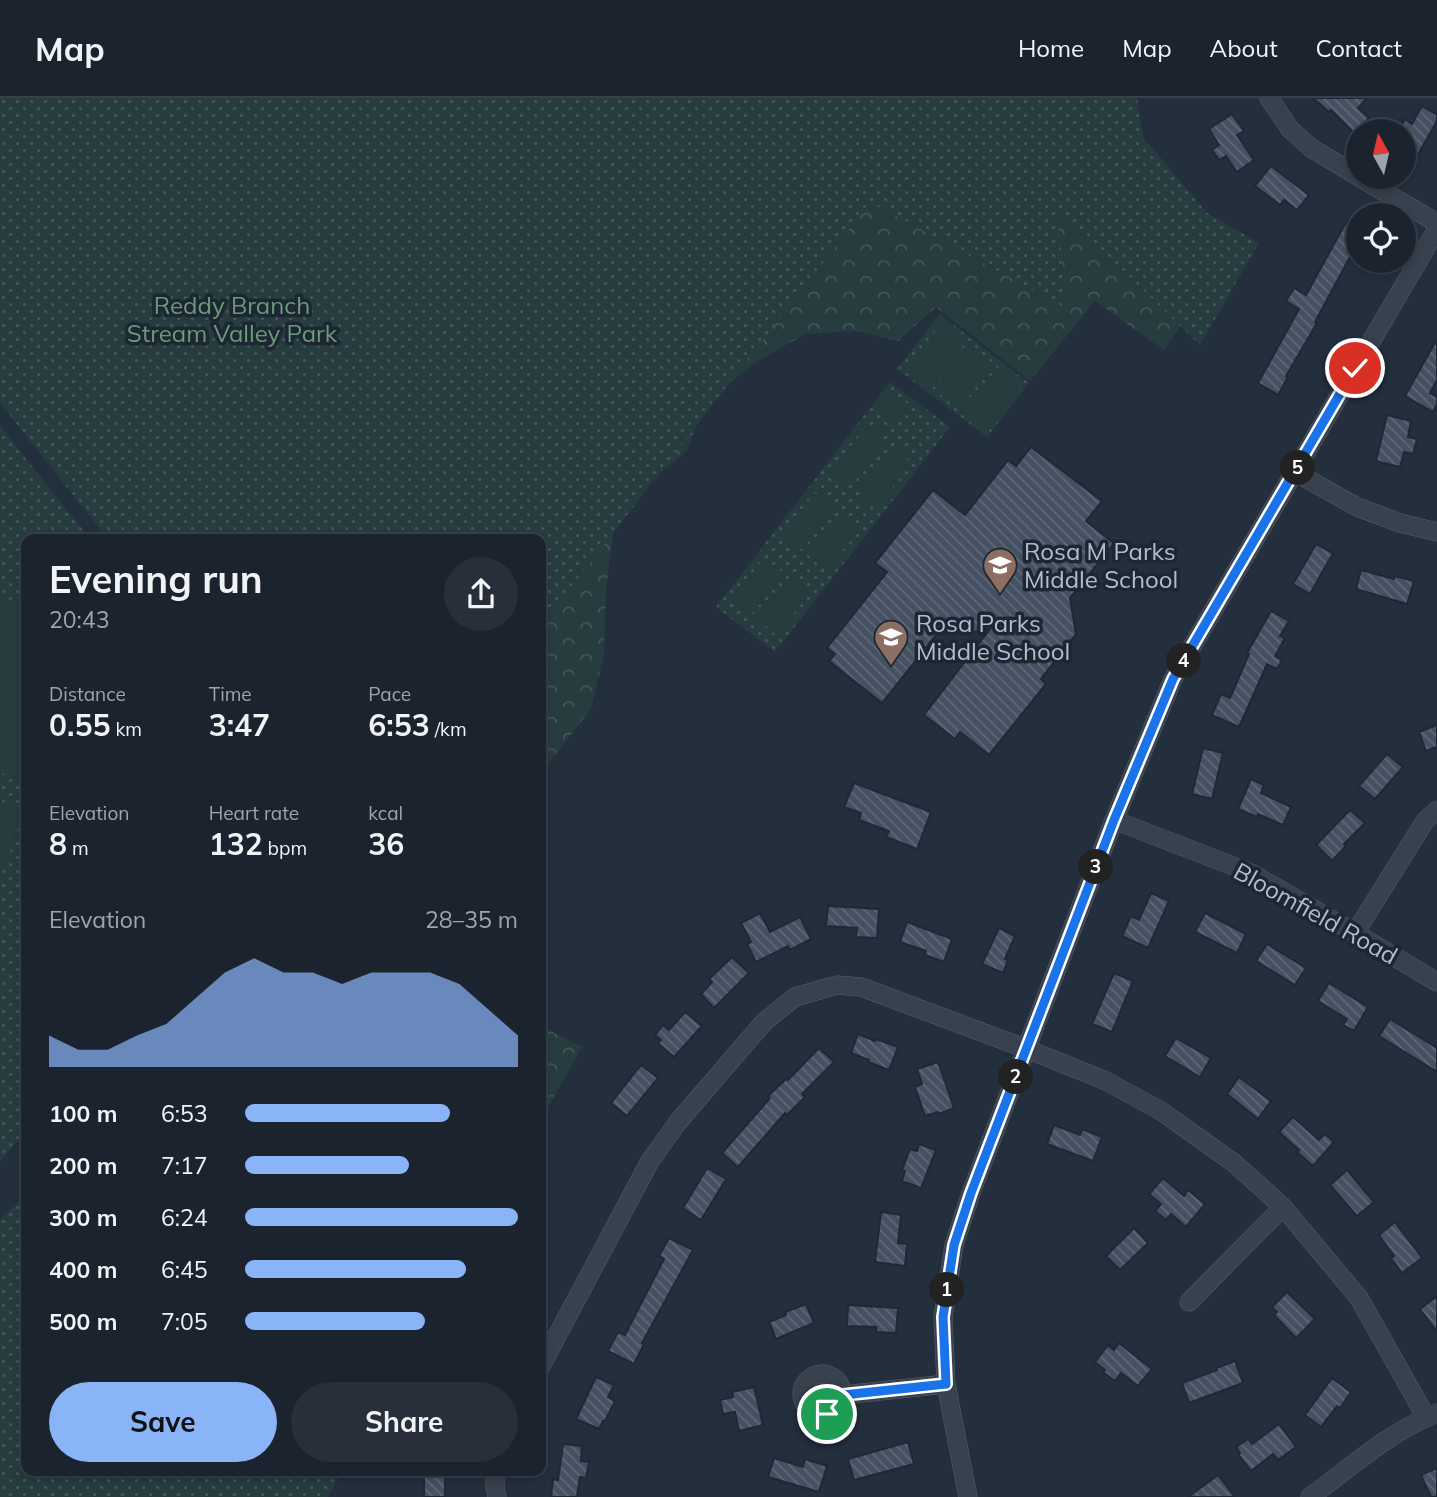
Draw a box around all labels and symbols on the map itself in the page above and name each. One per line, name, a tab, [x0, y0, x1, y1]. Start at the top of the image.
north arrow	[1346, 119, 1416, 189]
park label: Reddy Branch Stream Valley Park	[127, 290, 338, 348]
pin	[1325, 338, 1385, 398]
pin: 5	[1280, 450, 1316, 486]
place label: Rosa M Parks Middle School	[1024, 536, 1178, 594]
school or university icon: Rosa M Parks Middle School	[981, 546, 1019, 595]
place label: Rosa Parks Middle School	[916, 608, 1070, 666]
school or university icon: Rosa Parks Middle School	[872, 618, 910, 667]
pin: 4	[1166, 644, 1202, 678]
pin: 3	[1078, 850, 1114, 884]
street label: Bloomfield Road	[1229, 856, 1403, 970]
pin: 2	[998, 1060, 1034, 1094]
pin: 1	[930, 1272, 964, 1308]
pin	[797, 1384, 857, 1444]

